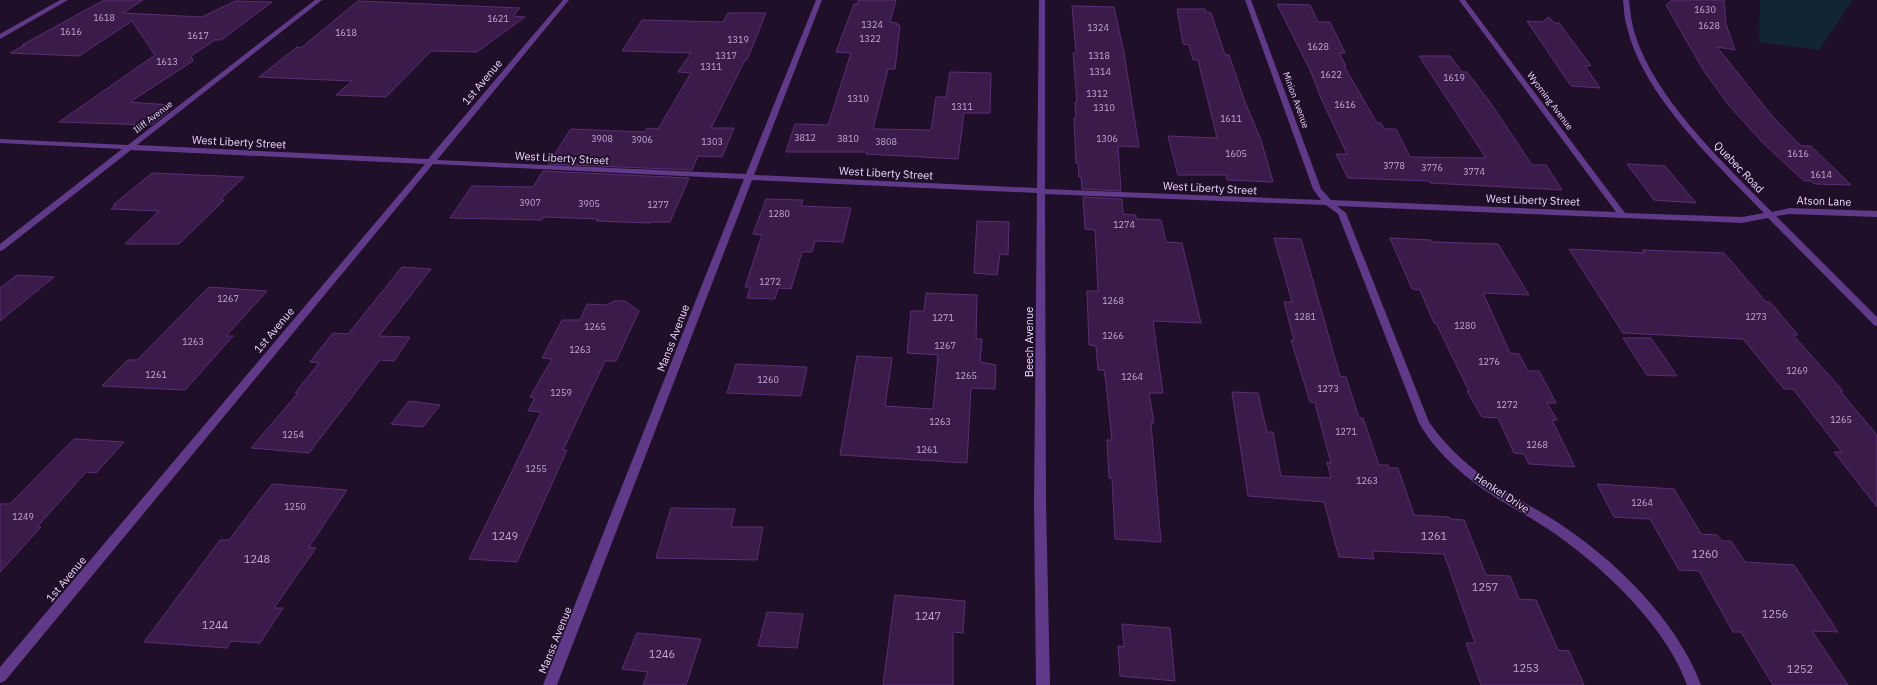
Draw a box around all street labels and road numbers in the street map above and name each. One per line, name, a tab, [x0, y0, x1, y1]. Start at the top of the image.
street label: 1st Avenue	[459, 56, 505, 108]
street label: Minion Avenue	[1281, 70, 1312, 130]
street label: Wyoming Avenue	[1525, 70, 1576, 132]
street label: Iliff Avenue	[131, 98, 174, 135]
street label: West Liberty Street	[192, 133, 287, 151]
street label: Quebec Road	[1711, 138, 1767, 196]
street label: West Liberty Street	[515, 149, 610, 167]
street label: West Liberty Street	[839, 164, 934, 182]
street label: West Liberty Street	[1163, 179, 1258, 197]
street label: West Liberty Street	[1486, 191, 1580, 209]
street label: Atson Lane	[1796, 193, 1852, 209]
street label: Manss Avenue	[654, 302, 692, 374]
street label: 1st Avenue	[251, 304, 297, 356]
street label: Beech Avenue	[1022, 307, 1036, 377]
street label: Henkel Drive	[1472, 470, 1532, 516]
street label: 1st Avenue	[43, 553, 89, 605]
street label: Manss Avenue	[535, 604, 575, 676]

